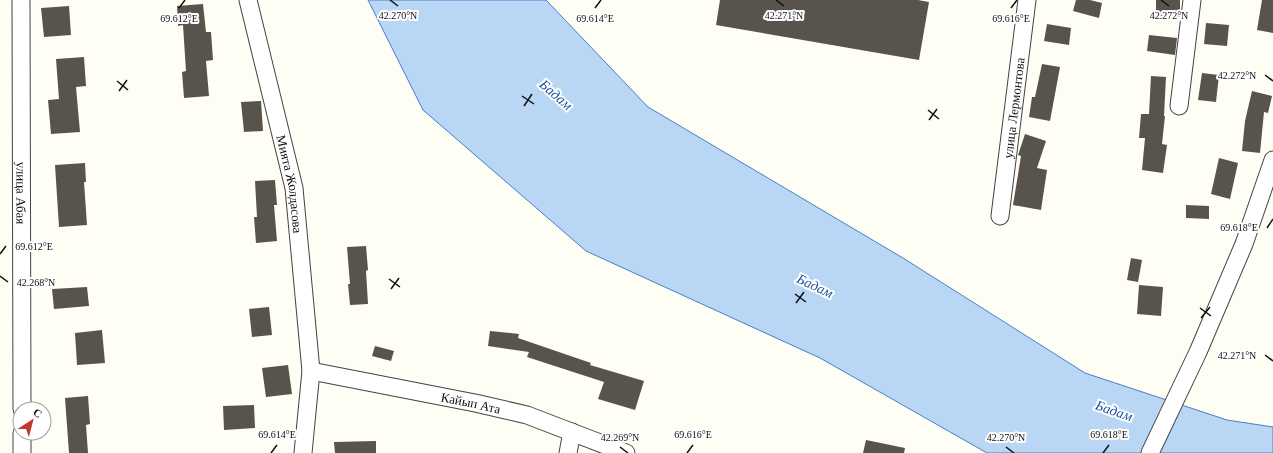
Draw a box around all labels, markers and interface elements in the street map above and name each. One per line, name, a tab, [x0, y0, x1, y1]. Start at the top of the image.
text: 42.270°N	[379, 10, 417, 21]
text: 42.271°N	[765, 10, 803, 21]
text: 42.272°N	[1150, 10, 1188, 21]
text: 69.612°E	[160, 13, 198, 24]
text: 69.614°E	[576, 13, 614, 24]
text: 69.616°E	[992, 13, 1030, 24]
street label: улица Лермонтова	[1000, 56, 1027, 159]
text: 42.272°N	[1218, 70, 1256, 81]
water label: Бадам	[536, 76, 575, 113]
street label: Мията Жолдасова	[274, 133, 306, 234]
street label: улица Абая	[14, 162, 29, 224]
text: 69.618°E	[1220, 222, 1258, 233]
text: 69.612°E	[15, 241, 53, 252]
water label: Бадам	[794, 271, 836, 301]
text: 42.268°N	[17, 277, 55, 288]
text: 42.271°N	[1218, 350, 1256, 361]
street label: Кайып Ата	[440, 389, 502, 416]
water label: Бадам	[1093, 397, 1135, 424]
north arrow	[12, 401, 52, 441]
text: С	[31, 406, 45, 420]
text: 69.614°E	[258, 429, 296, 440]
text: 69.616°E	[674, 429, 712, 440]
text: 69.618°E	[1090, 429, 1128, 440]
text: 42.269°N	[601, 432, 639, 443]
text: 42.270°N	[987, 432, 1025, 443]

